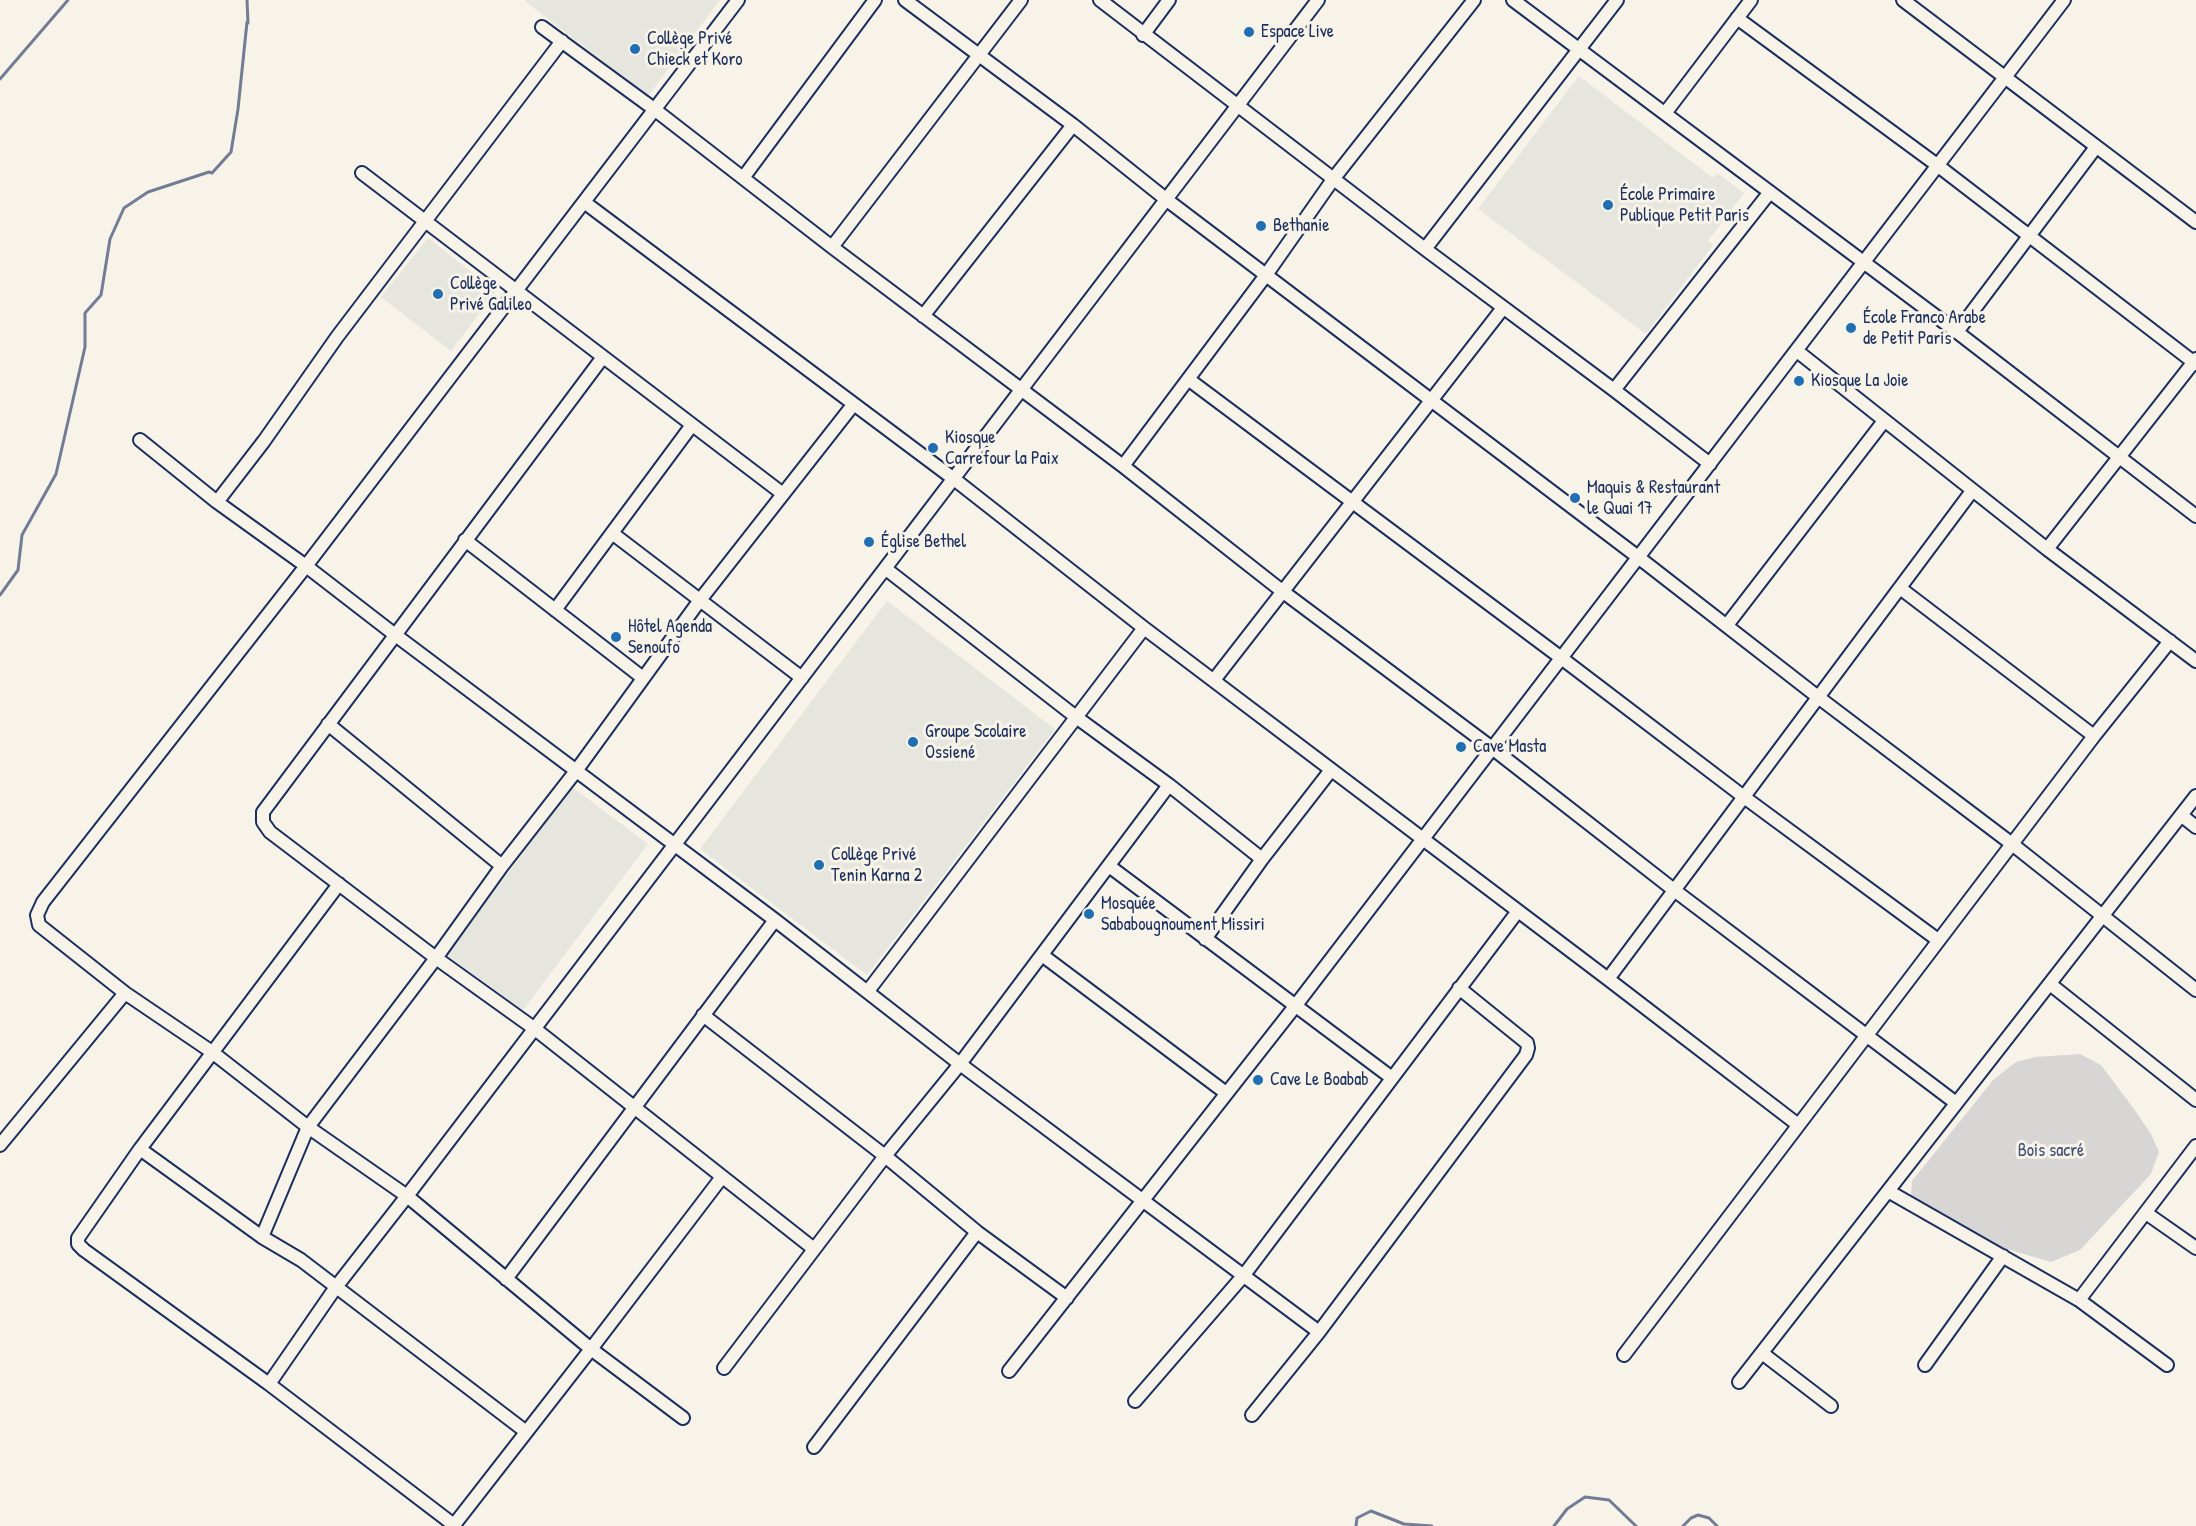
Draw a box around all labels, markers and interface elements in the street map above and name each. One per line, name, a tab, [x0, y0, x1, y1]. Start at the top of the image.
place label: Espace Live	[1261, 21, 1334, 43]
marker: Espace Live	[1242, 25, 1256, 39]
place label: Collège Privé Chieck et Koro	[647, 28, 743, 70]
marker: Collège Privé Chieck et Koro	[628, 42, 642, 56]
place label: École Primaire Publique Petit Paris	[1620, 184, 1749, 226]
marker: École Primaire Publique Petit Paris	[1601, 198, 1615, 212]
place label: Bethanie	[1273, 215, 1329, 237]
marker: Bethanie	[1254, 219, 1268, 233]
place label: Collège Privé Galileo	[450, 273, 532, 316]
marker: Collège Privé Galileo	[431, 287, 445, 301]
place label: École Franco Arabe de Petit Paris	[1863, 307, 1986, 350]
marker: École Franco Arabe de Petit Paris	[1844, 321, 1858, 335]
place label: Kiosque La Joie	[1811, 370, 1908, 392]
marker: Kiosque La Joie	[1792, 374, 1806, 388]
place label: Kiosque Carrefour la Paix	[945, 427, 1059, 470]
marker: Kiosque Carrefour la Paix	[926, 441, 940, 455]
place label: Maquis & Restaurant le Quai 17	[1587, 477, 1720, 520]
marker: Maquis & Restaurant le Quai 17	[1568, 491, 1582, 505]
place label: Église Bethel	[881, 531, 966, 553]
marker: Église Bethel	[862, 535, 876, 549]
place label: Hôtel Agenda Senoufo	[628, 616, 712, 658]
marker: Hôtel Agenda Senoufo	[609, 630, 623, 644]
place label: Groupe Scolaire Ossiené	[925, 721, 1027, 764]
marker: Groupe Scolaire Ossiené	[906, 735, 920, 749]
place label: Cave Masta	[1473, 736, 1546, 758]
marker: Cave Masta	[1454, 740, 1468, 754]
place label: Collège Privé Tenin Karna 2	[831, 844, 922, 886]
marker: Collège Privé Tenin Karna 2	[812, 858, 826, 872]
place label: Mosquée Sababougnoument Missiri	[1101, 893, 1265, 936]
marker: Mosquée Sababougnoument Missiri	[1082, 907, 1096, 921]
place label: Cave Le Boabab	[1270, 1069, 1369, 1091]
marker: Cave Le Boabab	[1251, 1073, 1265, 1087]
park label: Bois sacré	[2018, 1140, 2084, 1162]

